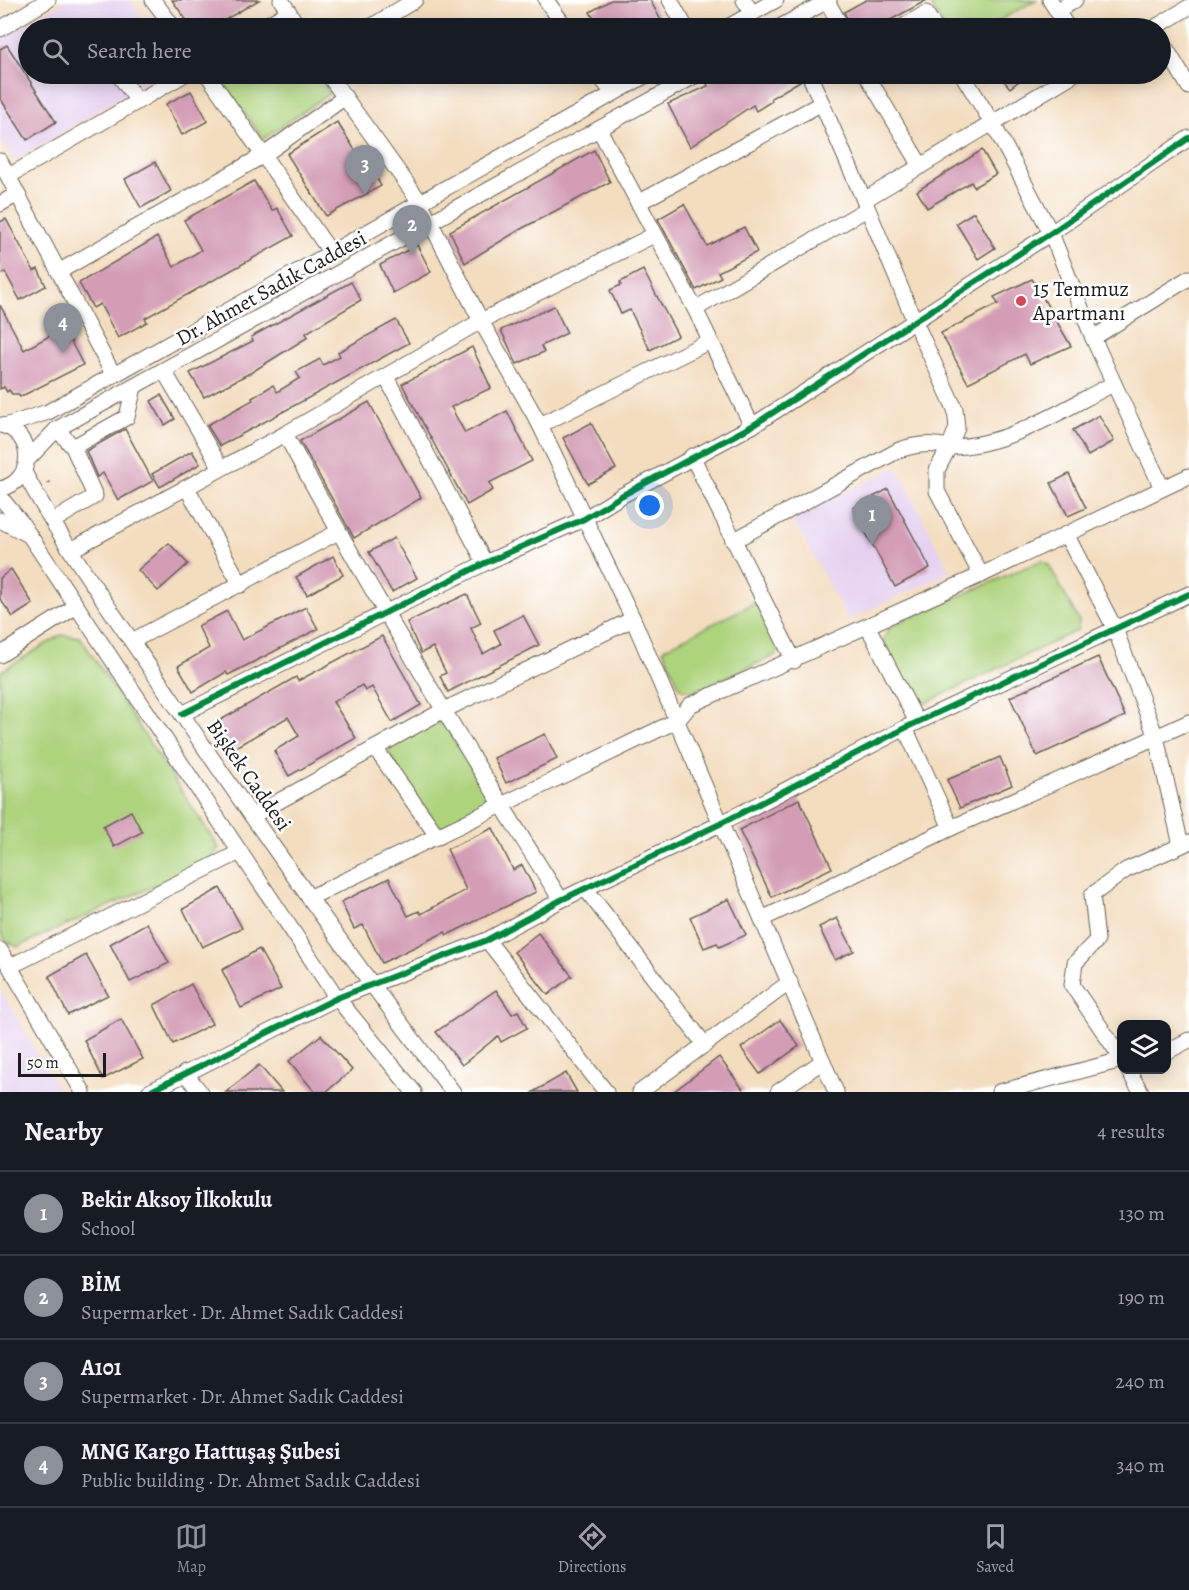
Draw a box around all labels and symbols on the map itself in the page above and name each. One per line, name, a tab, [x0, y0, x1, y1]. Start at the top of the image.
pin: 3	[346, 146, 385, 195]
pin: 2	[392, 206, 432, 255]
street label: Dr. Ahmet Sadık Caddesi	[171, 224, 371, 352]
place label: 15 Temmuz Apartmanı	[1032, 275, 1129, 327]
marker: 15 Temmuz Apartmanı	[1014, 294, 1028, 308]
pin: 4	[44, 304, 82, 353]
your location	[635, 491, 664, 520]
pin: 1	[852, 496, 892, 545]
street label: Bişkek Caddesi	[200, 714, 298, 836]
scale bar	[18, 1050, 106, 1078]

